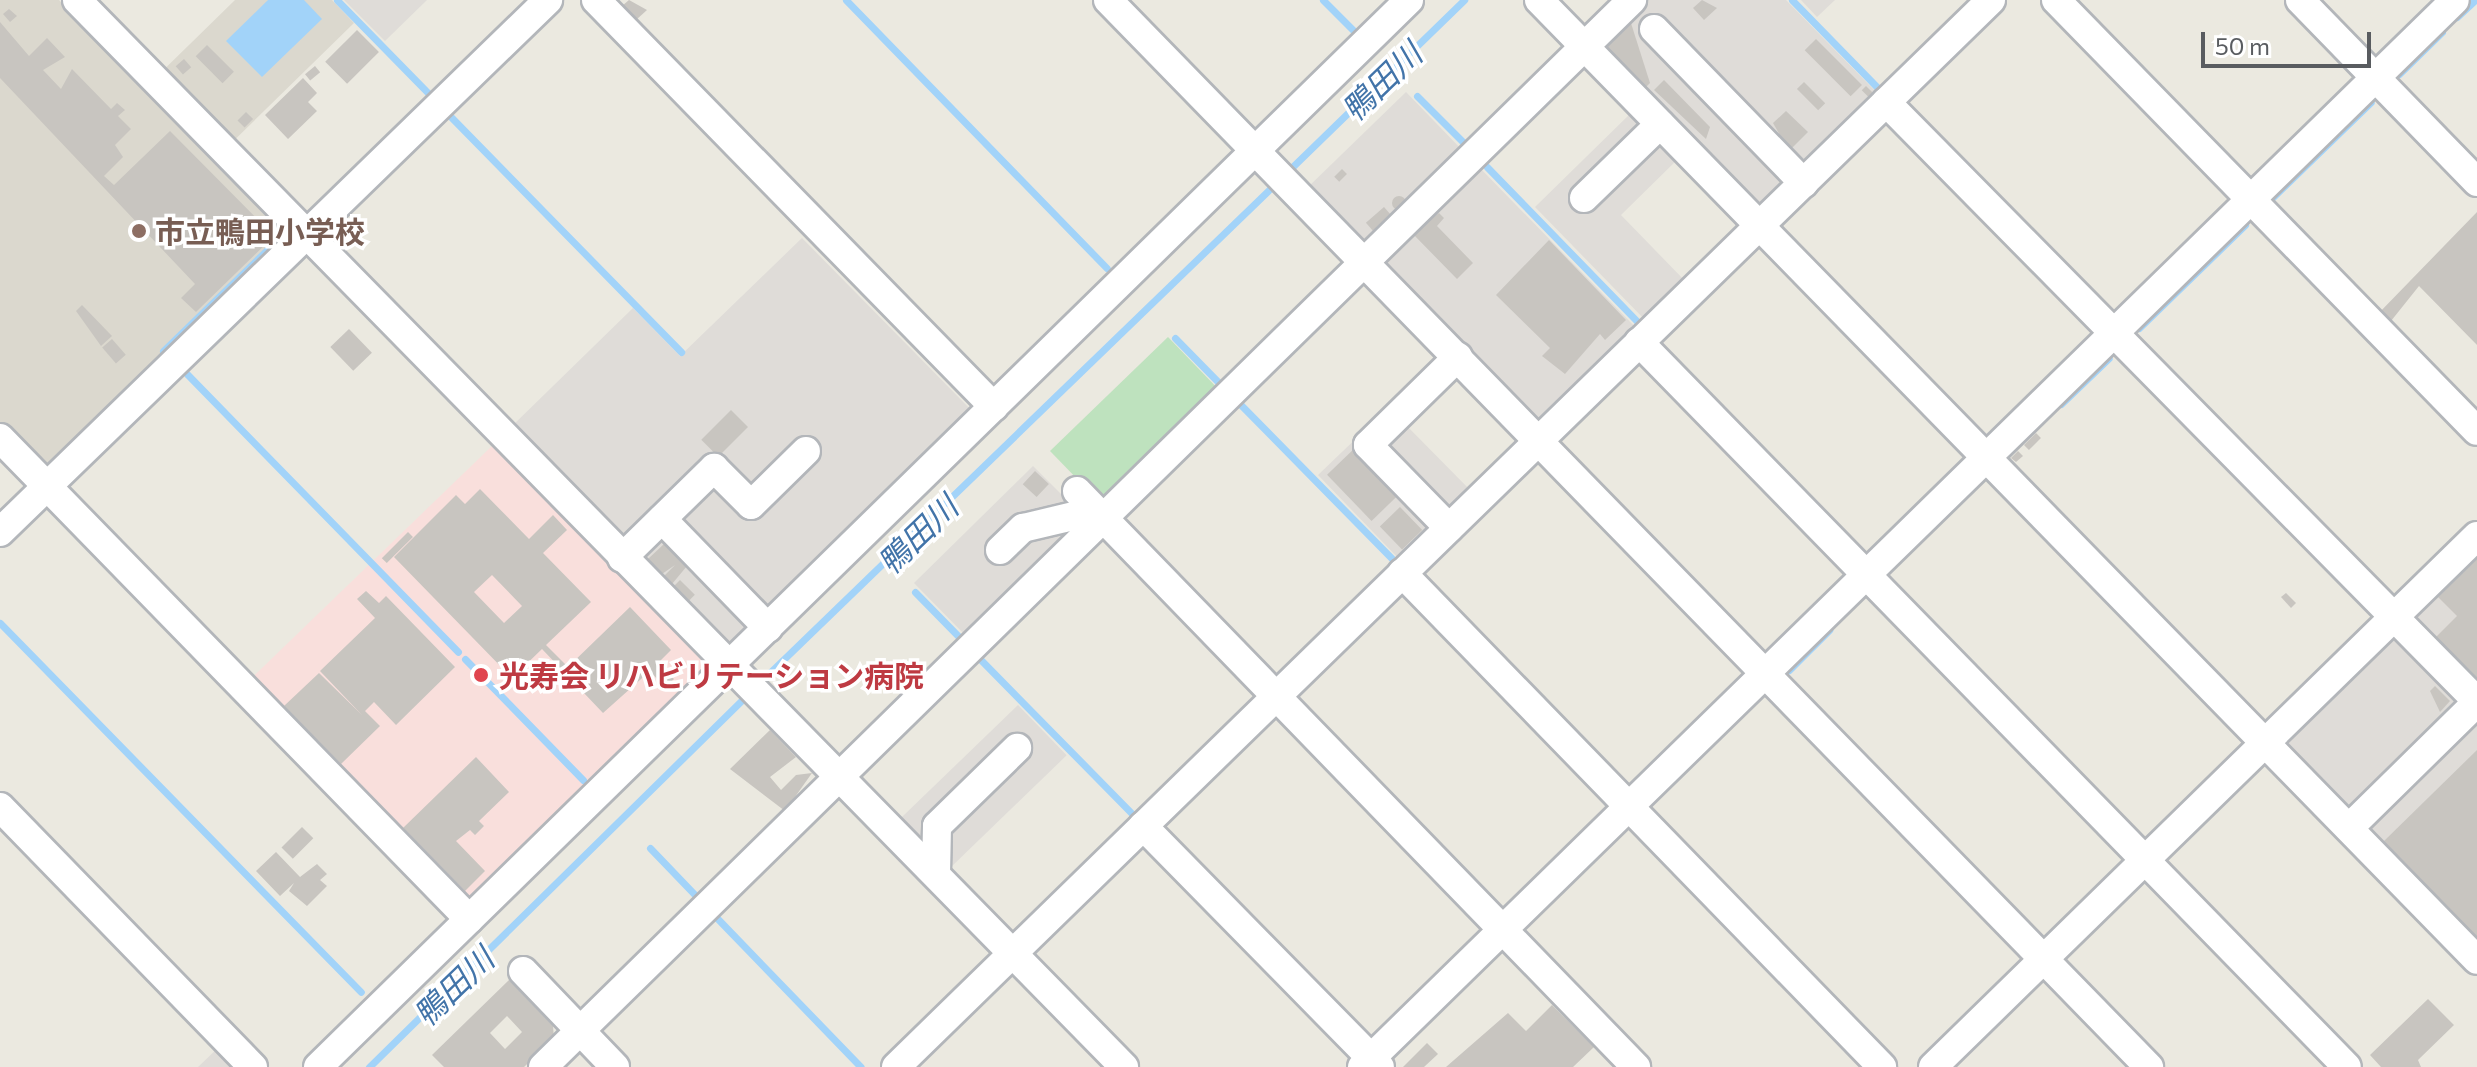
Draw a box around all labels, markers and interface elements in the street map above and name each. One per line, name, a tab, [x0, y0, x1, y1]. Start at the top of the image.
scale bar	[2205, 16, 2375, 66]
text: 50 m	[2215, 31, 2270, 60]
water label: 鴨田川	[1333, 34, 1429, 128]
place label: 市立鴨田小学校	[155, 213, 365, 249]
marker: 市立鴨田小学校	[130, 222, 148, 240]
water label: 鴨田川	[869, 487, 965, 581]
place label: 光寿会 リハビリテーション病院	[499, 657, 925, 693]
marker: 光寿会 リハビリテーション病院	[470, 664, 492, 686]
water label: 鴨田川	[405, 939, 501, 1033]

